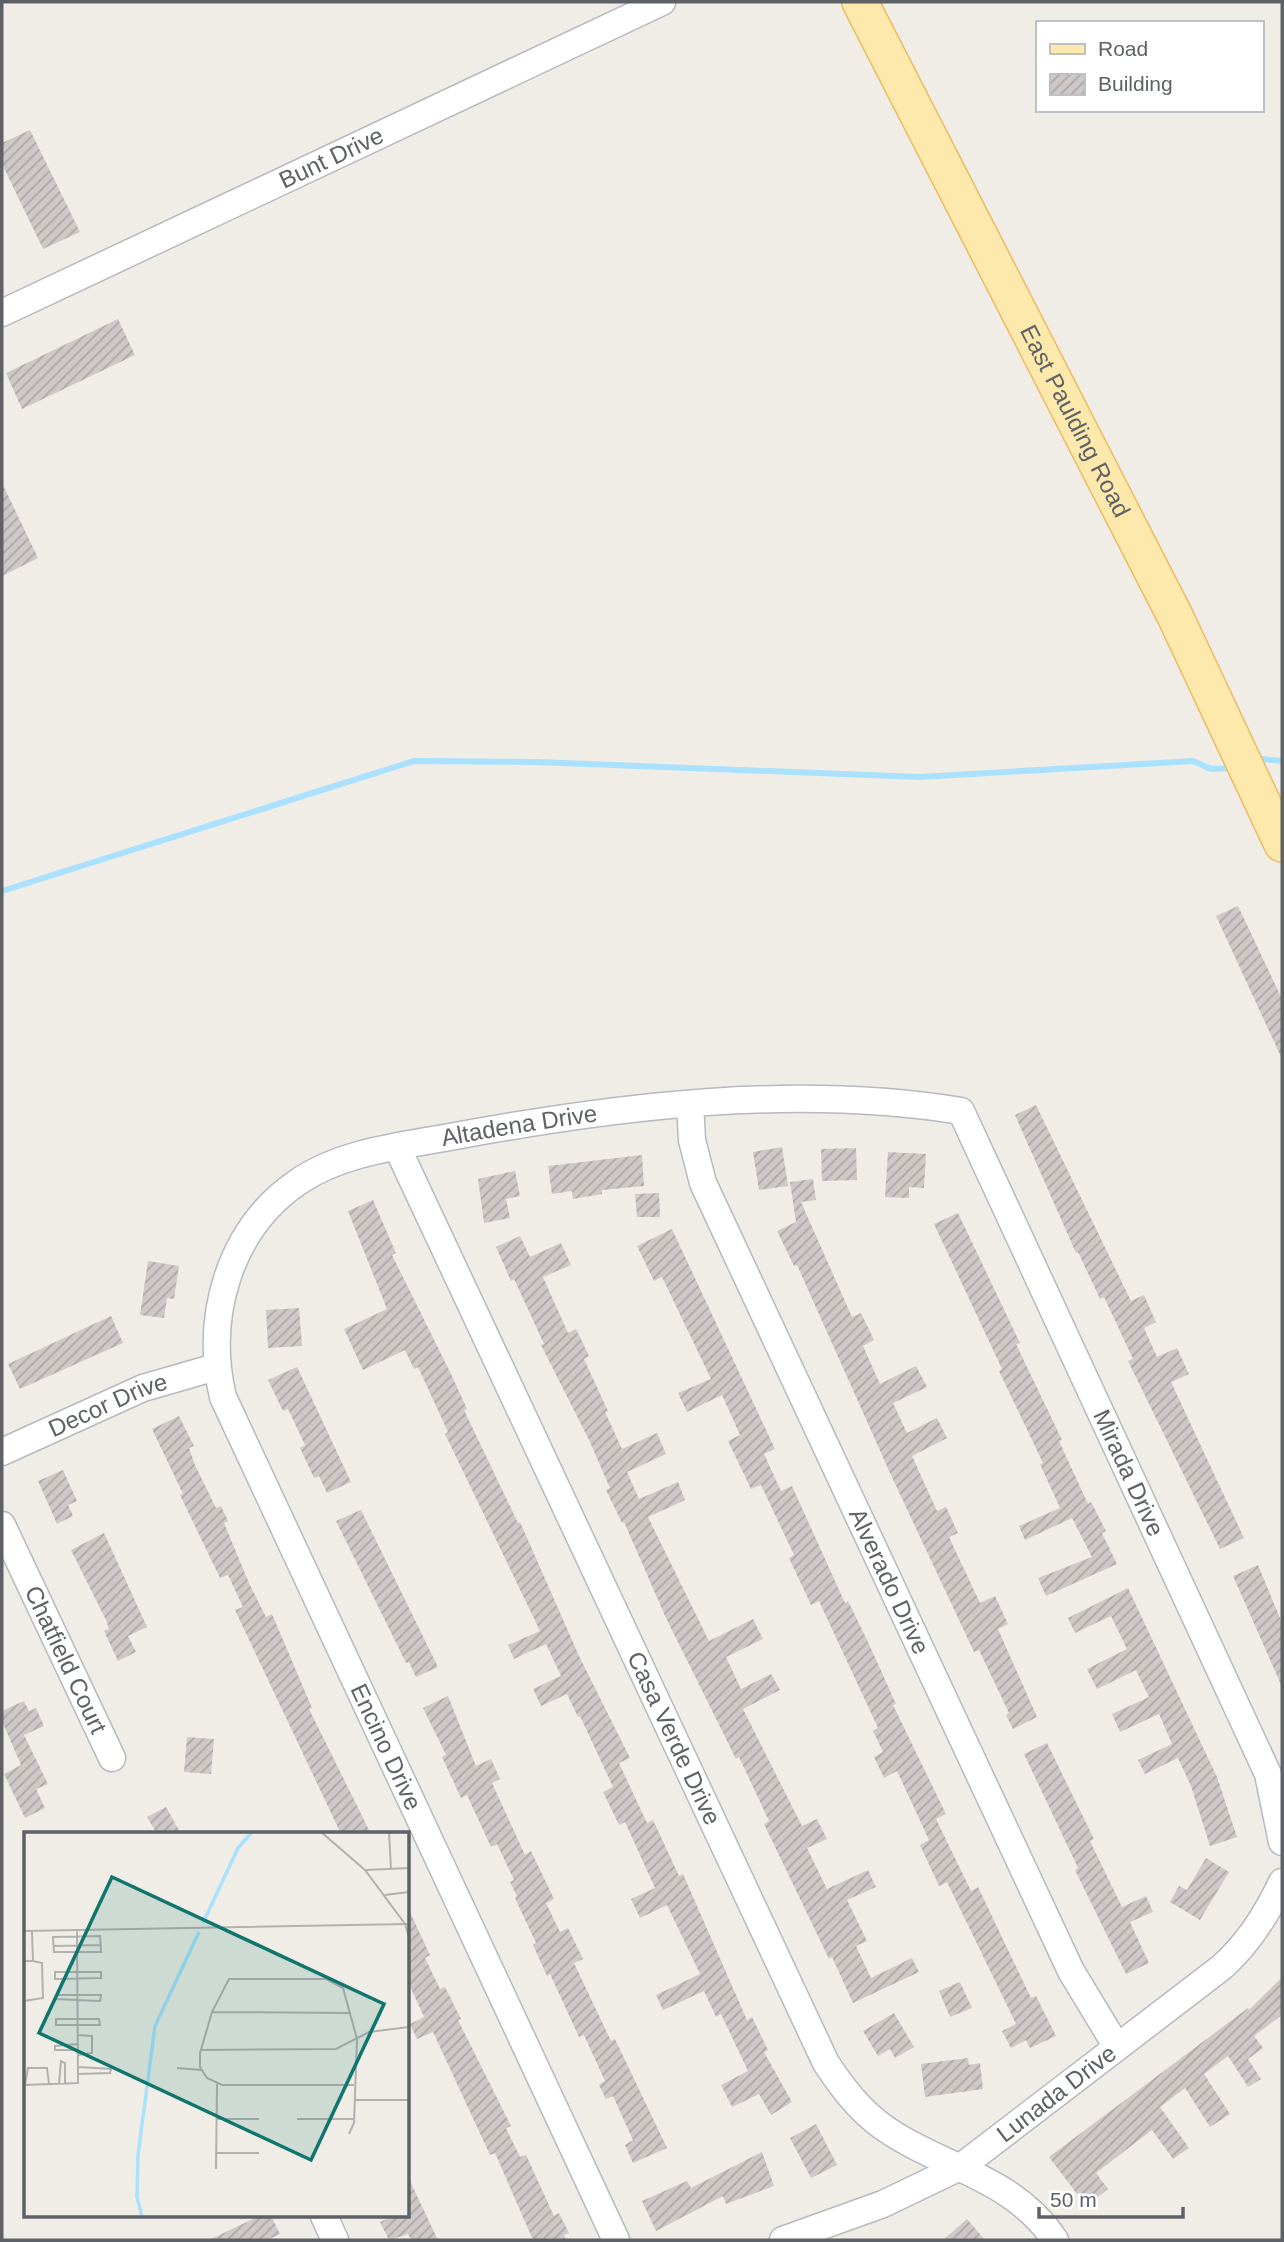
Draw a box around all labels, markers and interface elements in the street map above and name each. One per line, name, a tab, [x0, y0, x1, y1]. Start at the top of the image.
legend	[1036, 21, 1263, 112]
text: Road	[1098, 37, 1148, 60]
text: Building	[1098, 72, 1173, 95]
street label: Bunt Drive	[275, 121, 388, 193]
street label: East Paulding Road	[1015, 320, 1136, 521]
street label: Altadena Drive	[439, 1099, 599, 1151]
street label: Decor Drive	[44, 1368, 170, 1442]
street label: Mirada Drive	[1088, 1405, 1170, 1540]
street label: Alverado Drive	[844, 1504, 935, 1658]
street label: Chatfield Court	[20, 1581, 113, 1738]
street label: Casa Verde Drive	[622, 1647, 727, 1829]
street label: Encino Drive	[345, 1679, 427, 1814]
inset map	[24, 1832, 410, 2218]
street label: Lunada Drive	[991, 2039, 1121, 2147]
scale bar	[1039, 2176, 1182, 2220]
text: 50 m	[1050, 2188, 1097, 2211]

